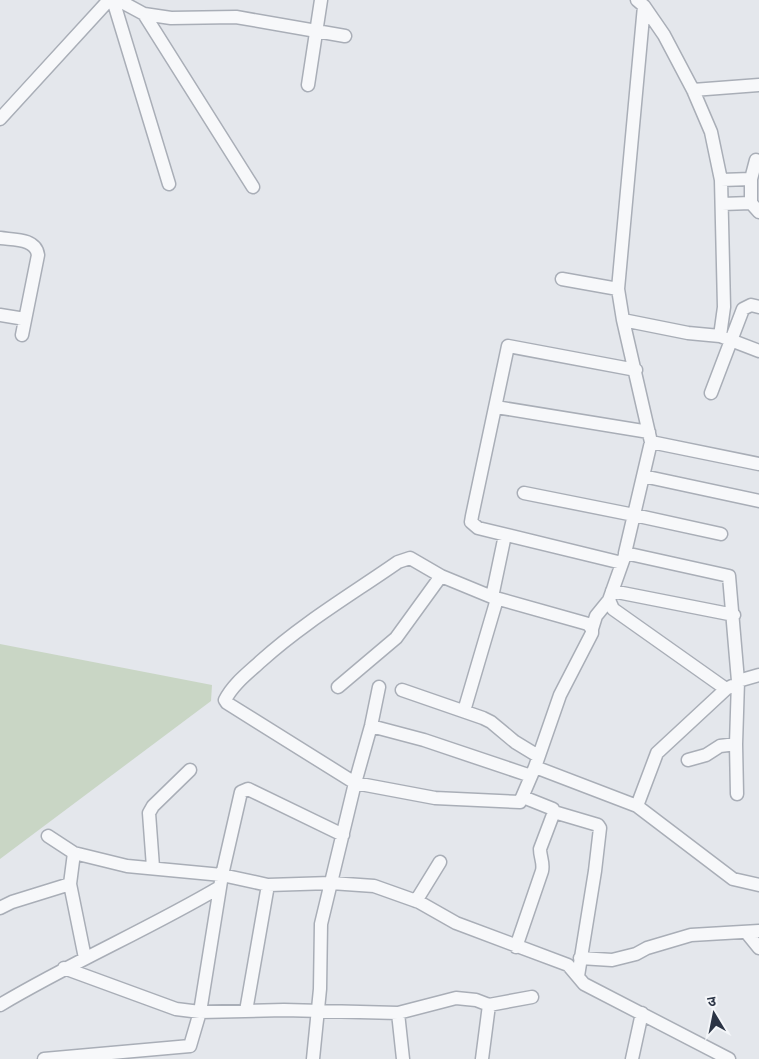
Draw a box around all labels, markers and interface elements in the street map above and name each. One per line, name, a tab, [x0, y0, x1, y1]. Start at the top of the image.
north arrow	[689, 989, 739, 1039]
text: उ	[706, 991, 718, 1011]

